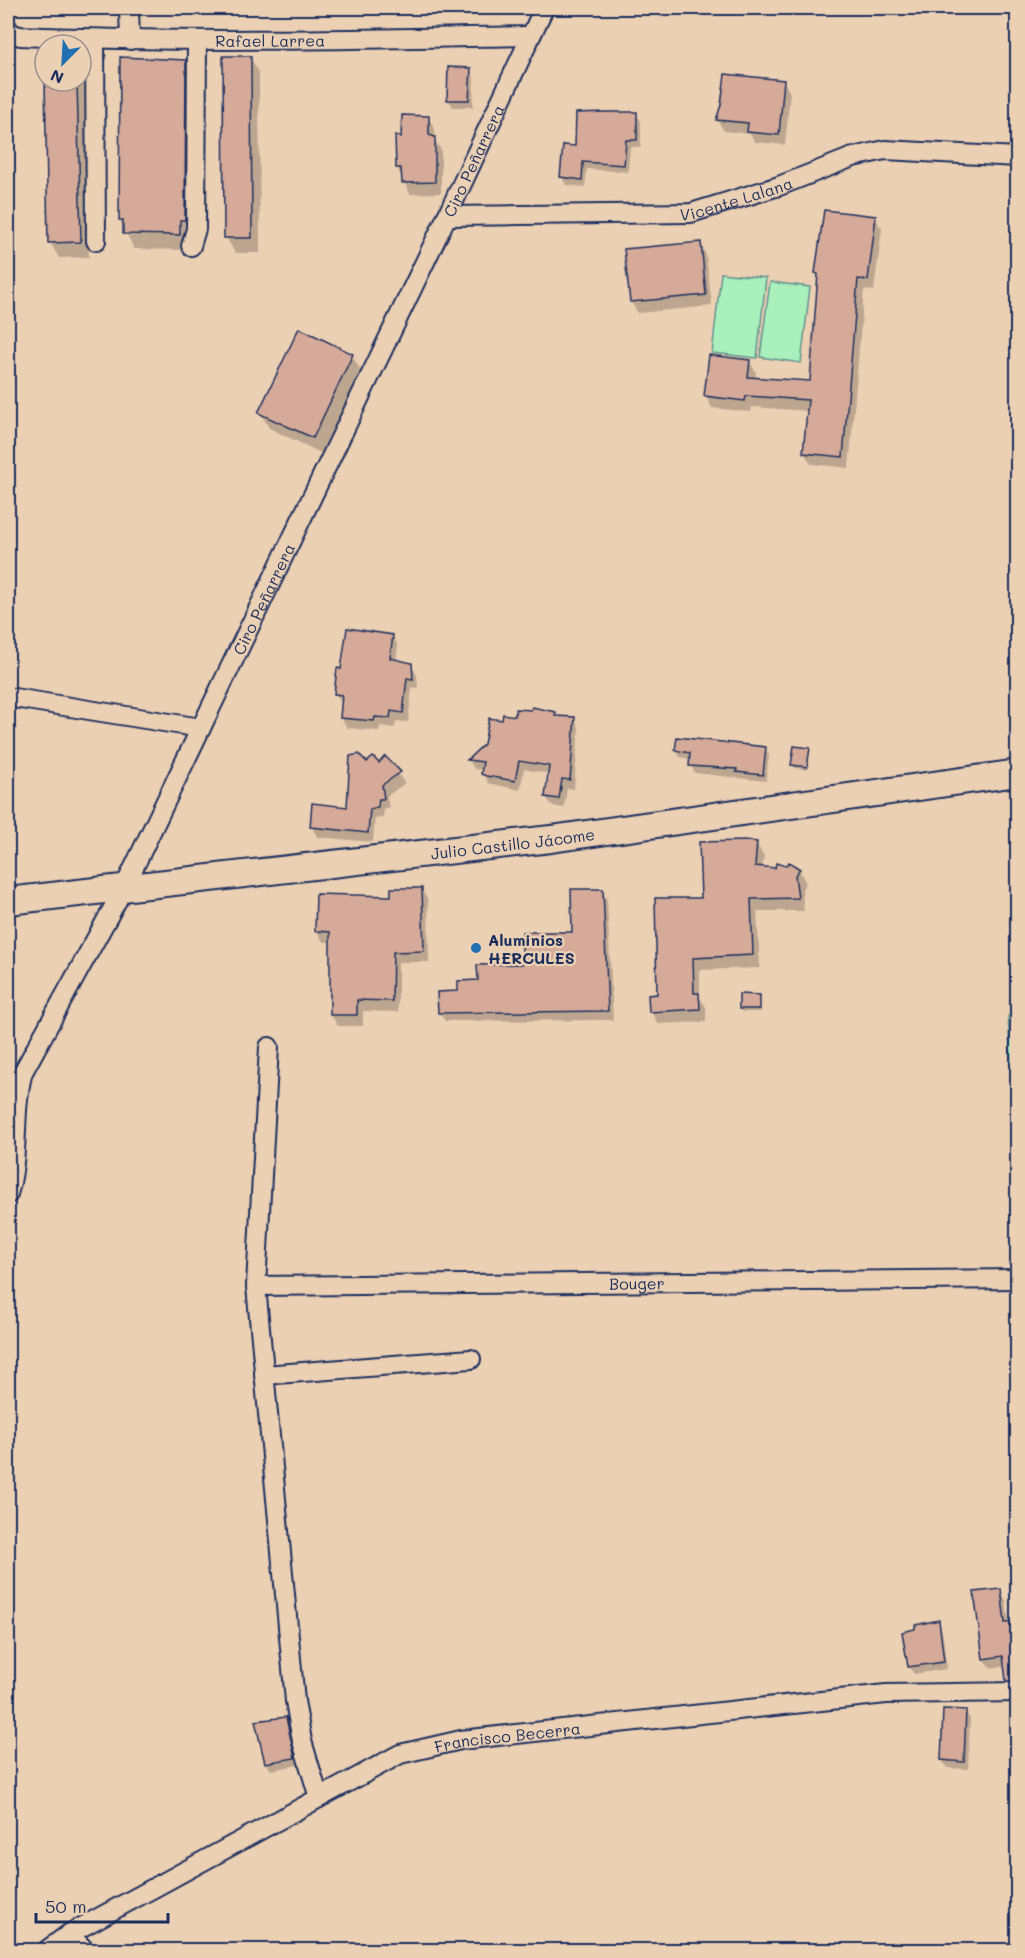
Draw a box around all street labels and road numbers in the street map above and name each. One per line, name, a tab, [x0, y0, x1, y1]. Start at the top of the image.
street label: Rafael Larrea	[215, 29, 325, 50]
street label: Ciro Peñarrera	[438, 101, 508, 220]
street label: Vicente Lalana	[679, 171, 795, 224]
street label: Ciro Peñarrera	[227, 539, 299, 658]
street label: Julio Castillo Jácome	[429, 822, 596, 863]
street label: Bouger	[609, 1272, 665, 1293]
street label: Francisco Becerra	[432, 1717, 582, 1756]

